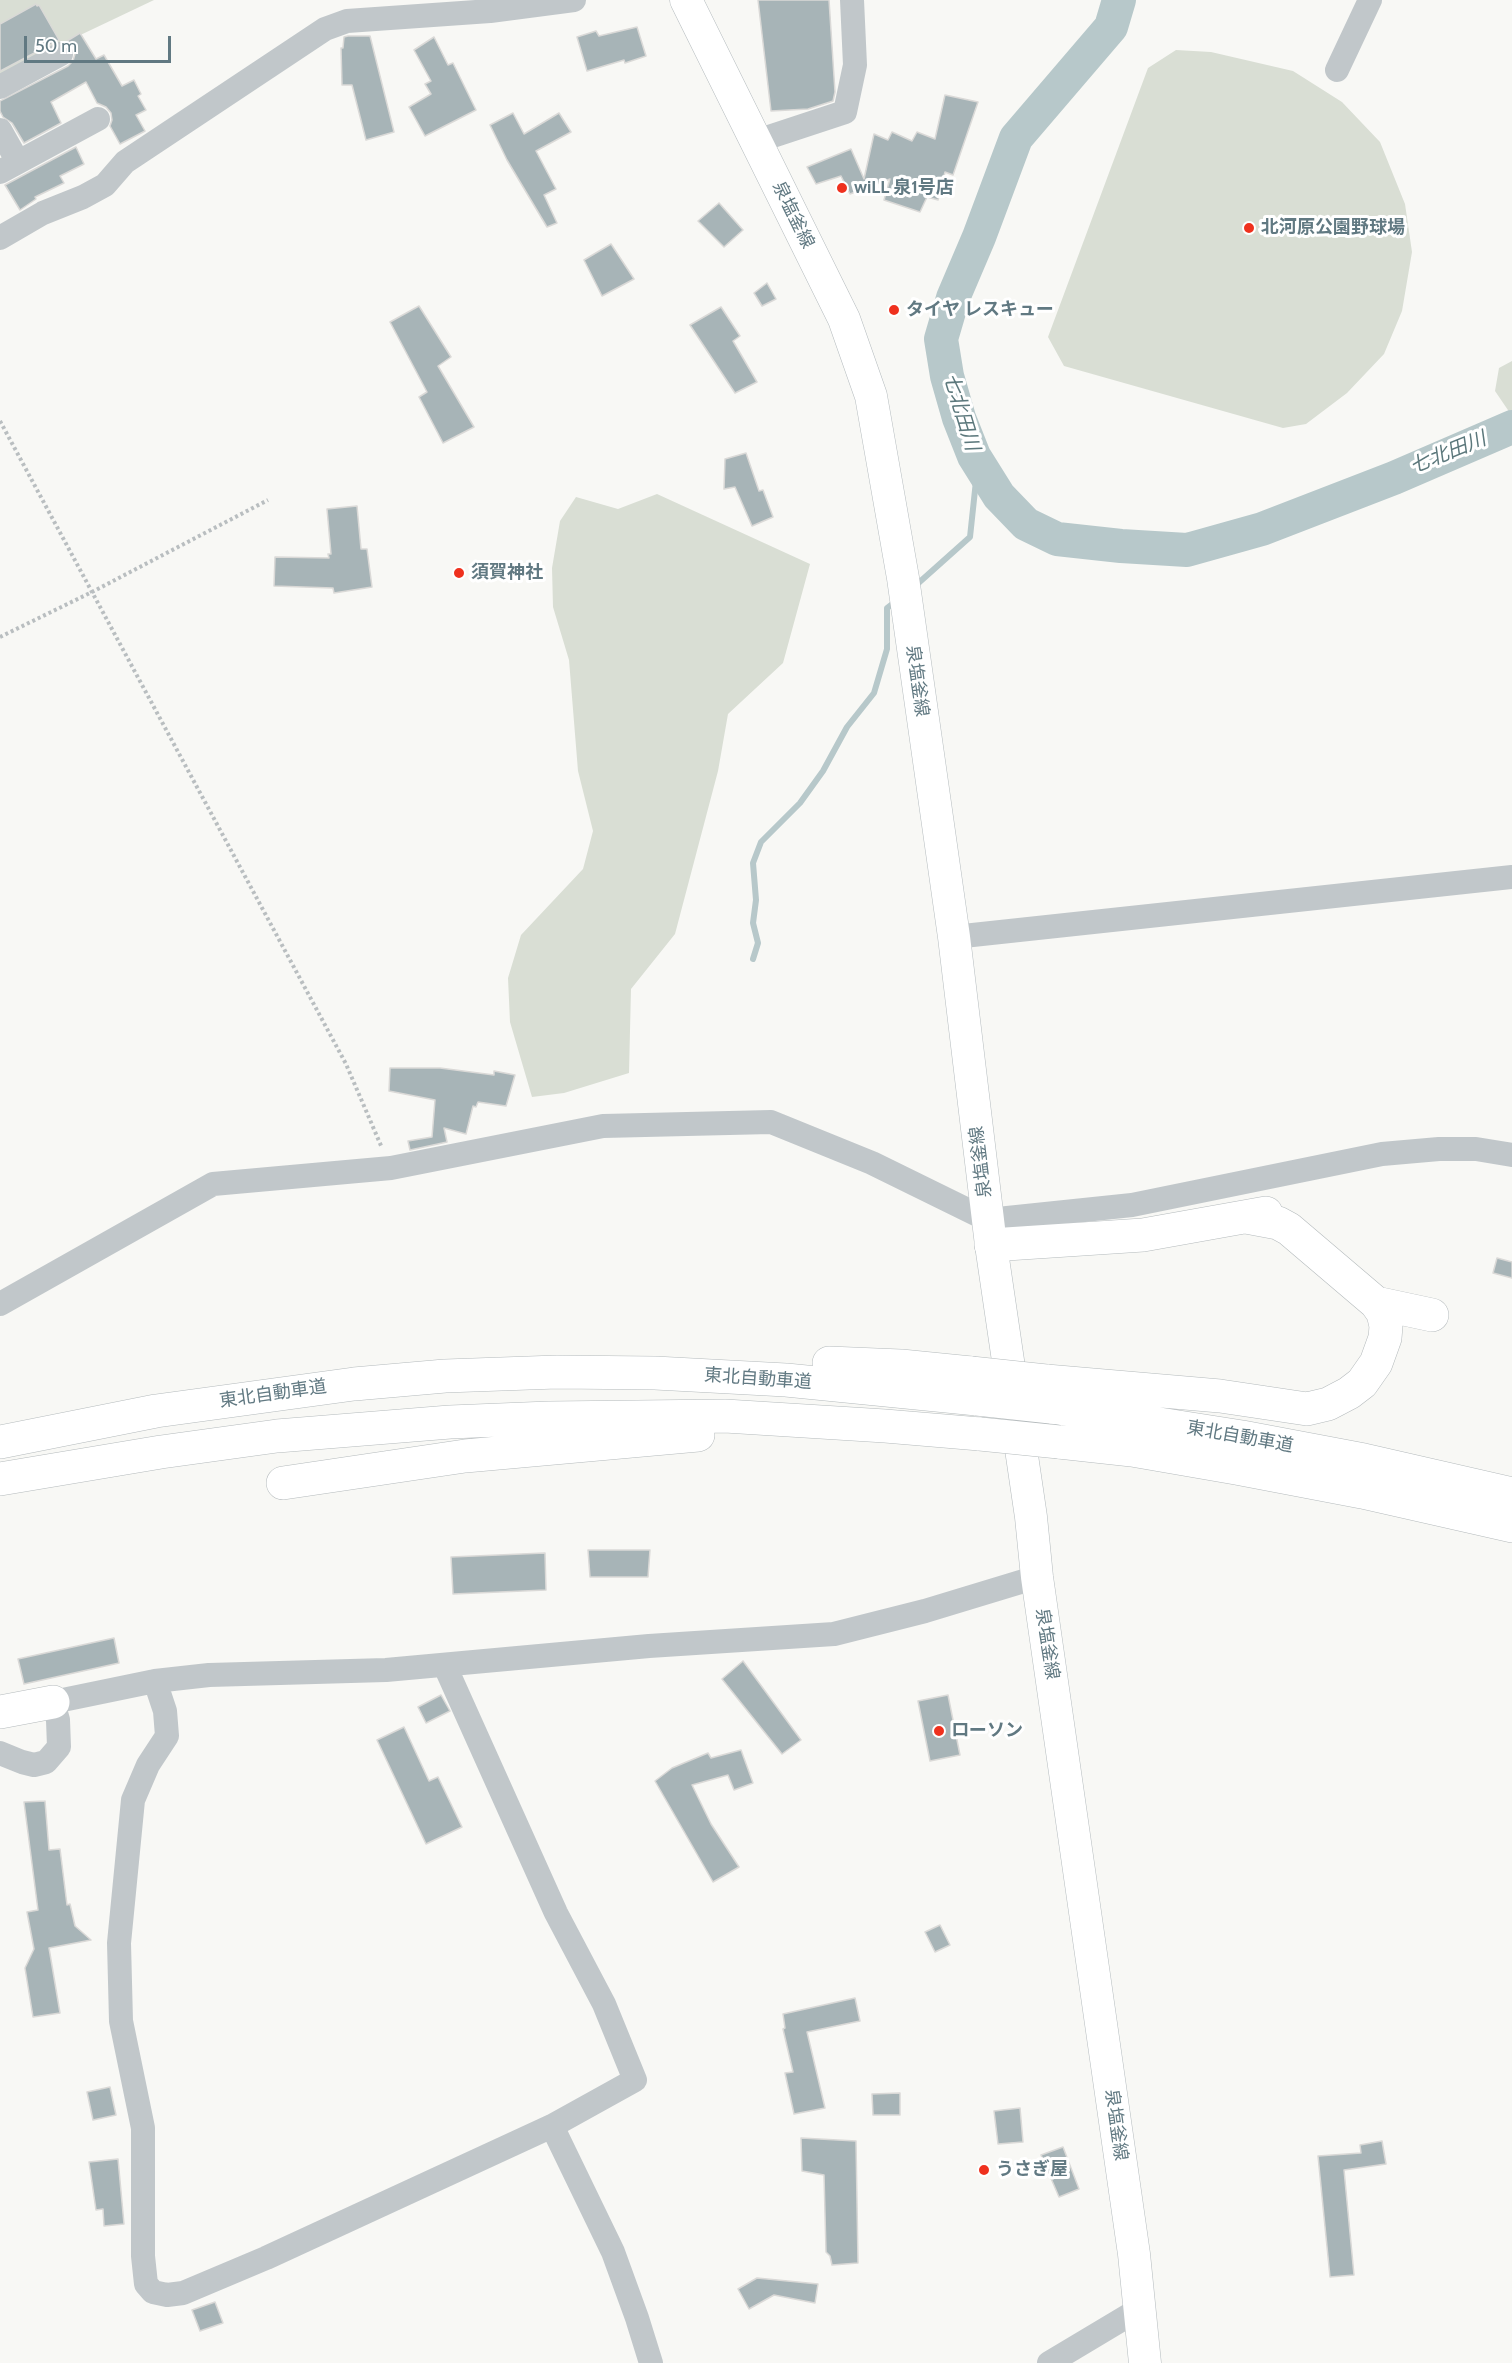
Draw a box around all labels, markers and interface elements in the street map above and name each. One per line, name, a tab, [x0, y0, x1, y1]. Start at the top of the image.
scale bar	[27, 24, 174, 62]
text: 50 m	[35, 35, 77, 57]
place label: wiLL 泉1号店	[854, 177, 954, 199]
street label: 泉塩釜線	[768, 178, 818, 252]
marker: wiLL 泉1号店	[835, 181, 849, 195]
place label: 北河原公園野球場	[1261, 217, 1405, 239]
marker: 北河原公園野球場	[1242, 221, 1256, 235]
place label: タイヤ レスキュー	[906, 299, 1054, 321]
marker: タイヤ レスキュー	[887, 303, 901, 317]
water label: 七北田川	[938, 370, 984, 454]
water label: 七北田川	[1406, 427, 1490, 479]
place label: 須賀神社	[471, 562, 543, 584]
marker: 須賀神社	[452, 566, 466, 580]
street label: 泉塩釜線	[901, 644, 933, 718]
street label: 泉塩釜線	[966, 1125, 996, 1199]
street label: 東北自動車道	[703, 1364, 813, 1394]
street label: 東北自動車道	[218, 1376, 328, 1412]
street label: 東北自動車道	[1185, 1417, 1295, 1457]
street label: 泉塩釜線	[1031, 1607, 1063, 1681]
place label: ローソン	[951, 1720, 1023, 1742]
marker: ローソン	[932, 1724, 946, 1738]
street label: 泉塩釜線	[1100, 2088, 1132, 2162]
place label: うさぎ屋	[996, 2159, 1068, 2181]
marker: うさぎ屋	[977, 2163, 991, 2177]

